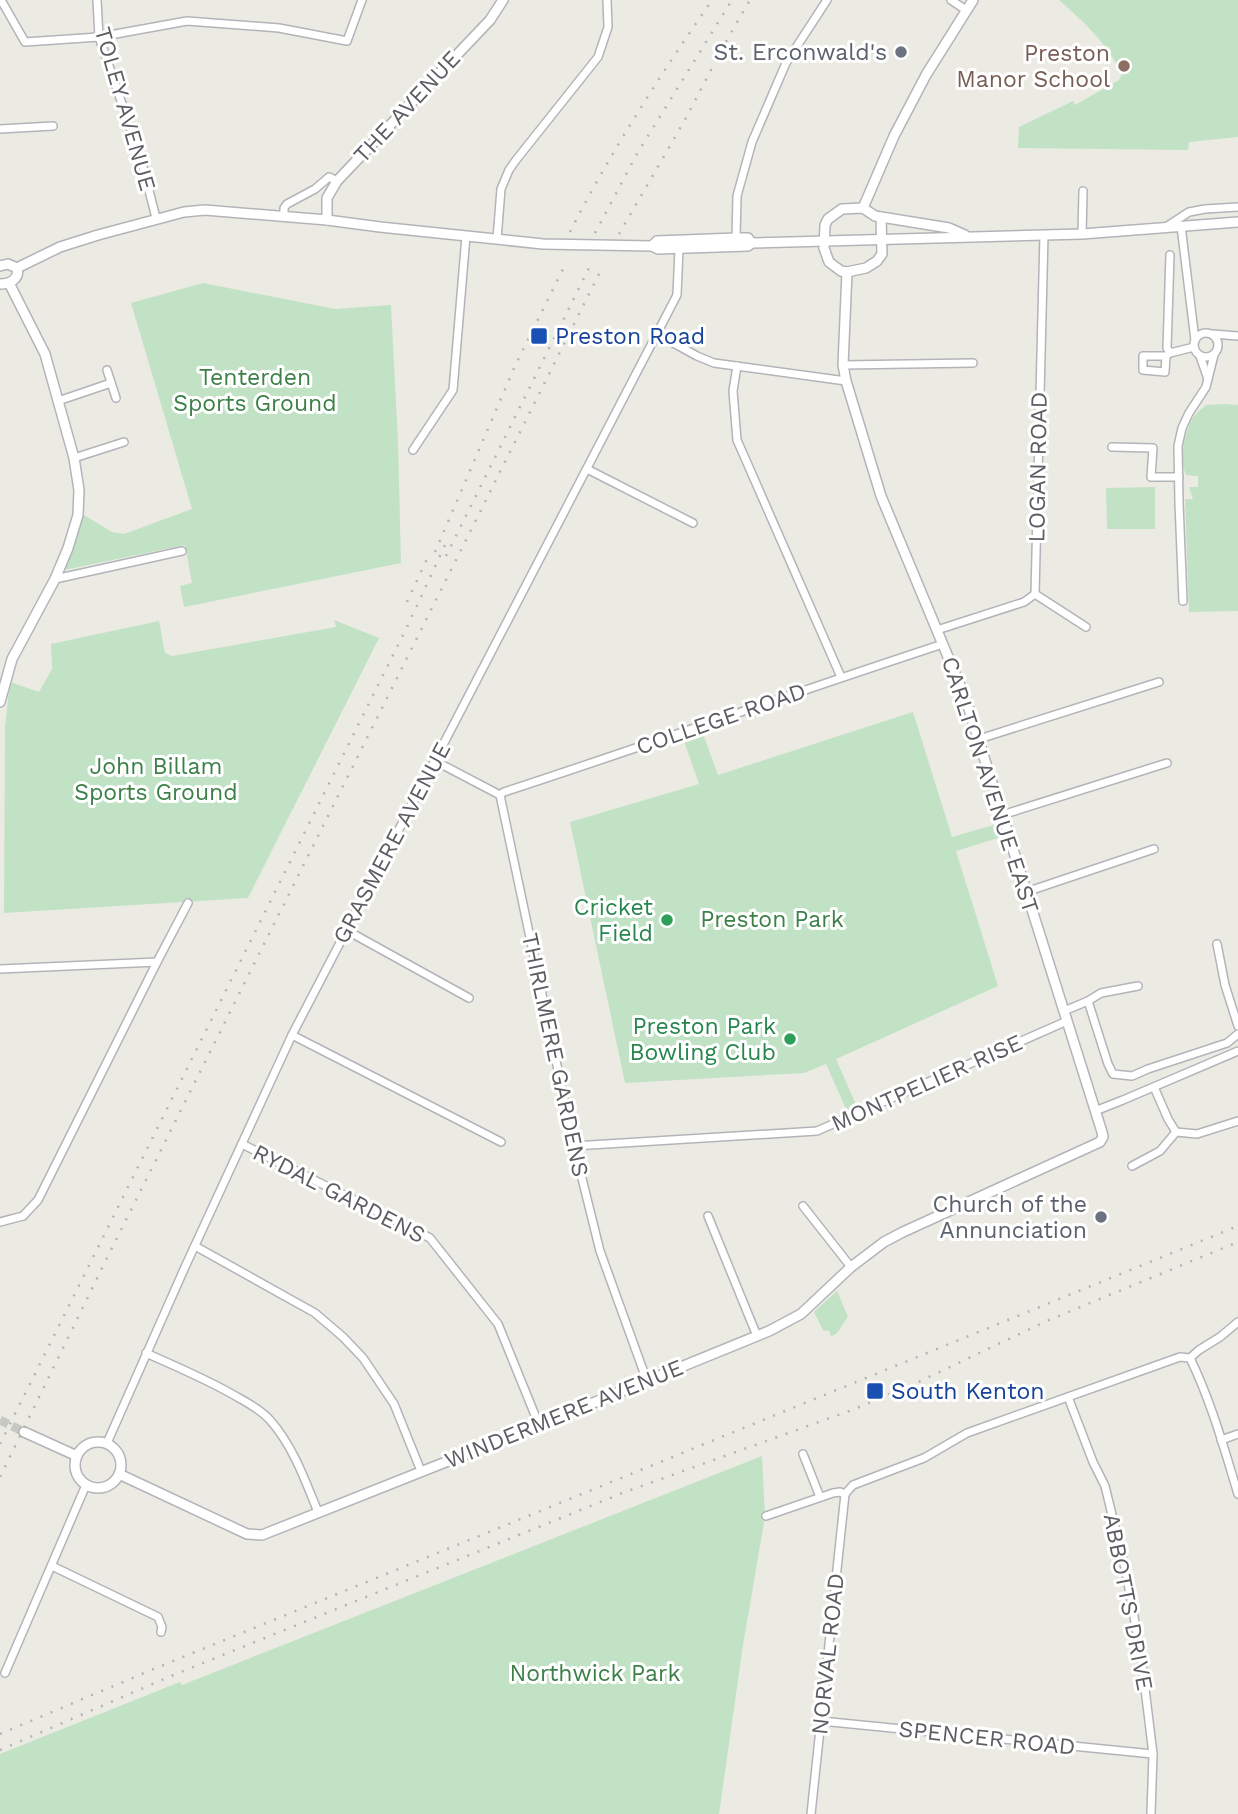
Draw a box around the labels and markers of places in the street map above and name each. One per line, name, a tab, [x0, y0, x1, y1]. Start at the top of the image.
place label: St. Erconwald's	[714, 39, 887, 66]
place label: Preston Manor School	[956, 40, 1110, 93]
marker: St. Erconwald's	[893, 44, 909, 60]
marker: Preston Manor School	[1116, 58, 1132, 74]
place label: Preston Road	[555, 323, 705, 350]
marker: Preston Road	[529, 326, 549, 346]
place label: Cricket Field	[574, 894, 653, 947]
marker: Cricket Field	[659, 912, 675, 928]
place label: Preston Park Bowling Club	[629, 1013, 776, 1066]
marker: Preston Park Bowling Club	[782, 1031, 798, 1047]
place label: Church of the Annunciation	[933, 1191, 1087, 1244]
marker: Church of the Annunciation	[1093, 1209, 1109, 1225]
place label: South Kenton	[891, 1378, 1045, 1405]
marker: South Kenton	[865, 1381, 885, 1401]

